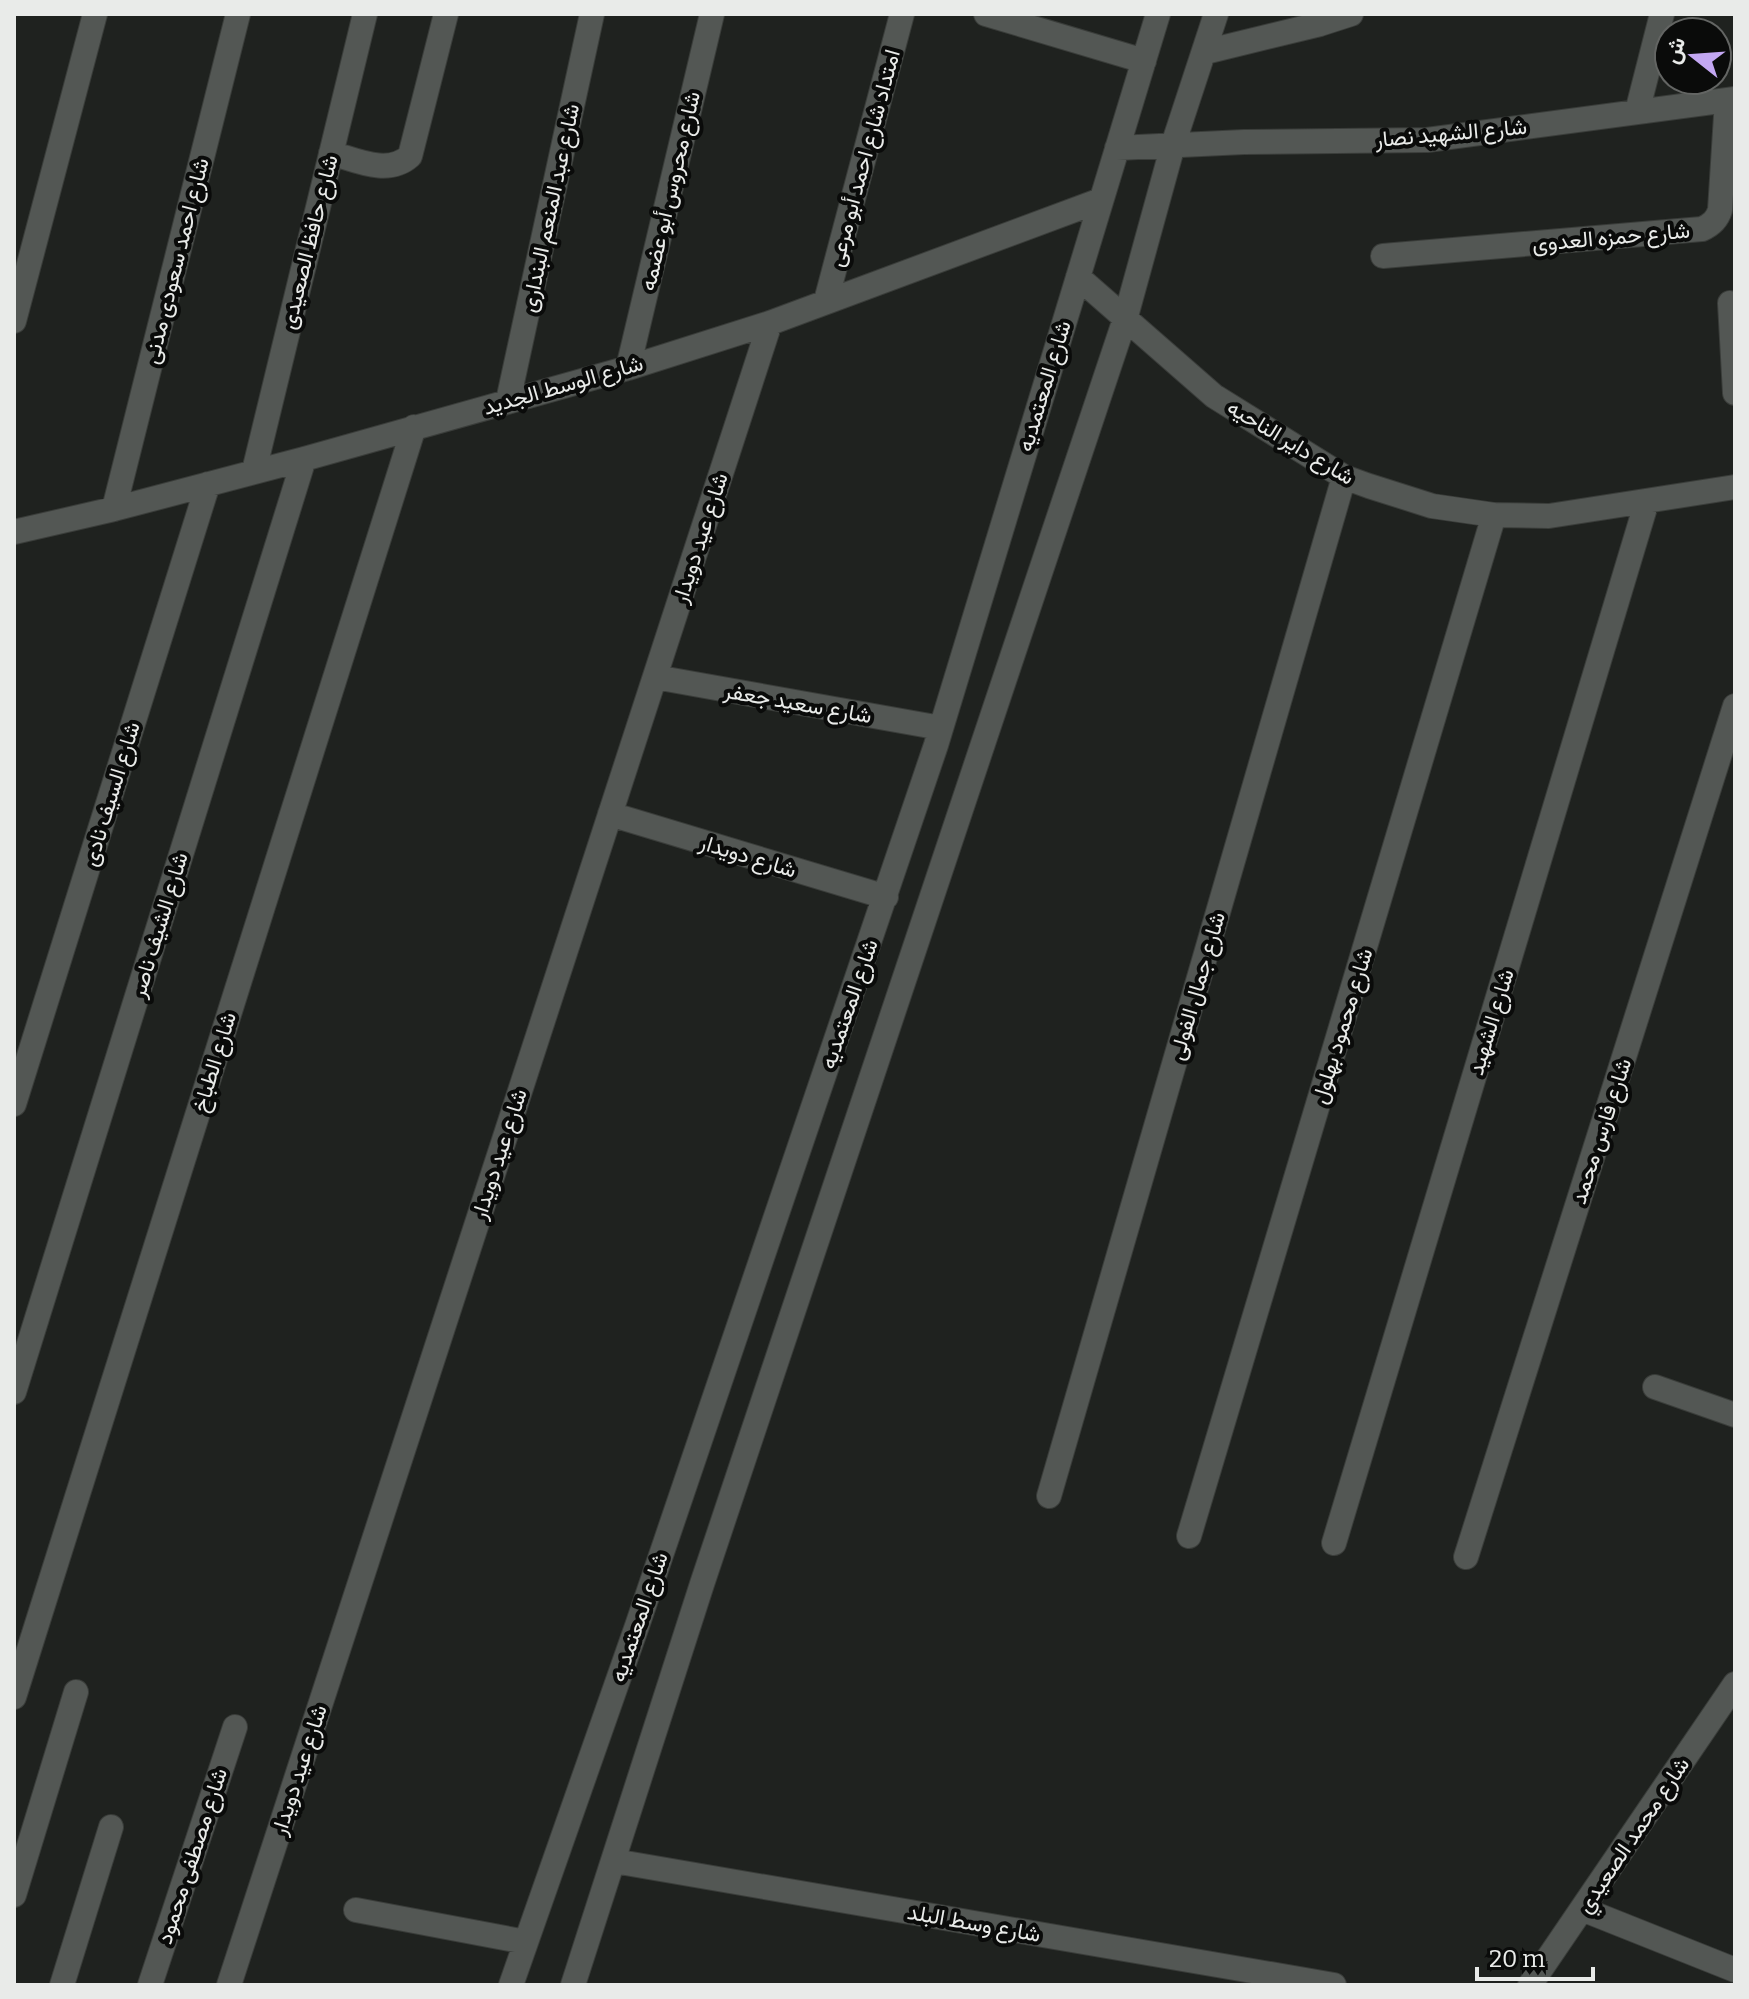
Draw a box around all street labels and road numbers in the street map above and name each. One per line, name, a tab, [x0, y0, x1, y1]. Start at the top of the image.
street label: امتداد شارع احمد أبو مرعى	[822, 46, 907, 270]
street label: شارع محروس أبو عضمه	[634, 89, 707, 294]
street label: شارع عبد المنعم البندارى	[515, 101, 586, 315]
street label: شارع الشهيد نصار	[1373, 113, 1528, 154]
street label: شارع حافظ الصعيدى	[274, 152, 345, 332]
street label: شارع احمد سعودى مدنى	[137, 155, 216, 367]
street label: شارع حمزه العدوى	[1531, 217, 1691, 258]
street label: شارع المعتمديه	[1011, 317, 1078, 455]
street label: شارع الوسط الجديد	[480, 349, 646, 422]
street label: شارع داير الناحيه	[1222, 393, 1359, 491]
street label: شارع عيد دويدار	[666, 469, 735, 608]
street label: شارع سعيد جعفر	[721, 677, 874, 730]
street label: شارع السيف نادى	[76, 719, 147, 870]
street label: شارع دويدار	[695, 828, 800, 885]
street label: شارع الشيف ناصر	[124, 849, 195, 1002]
street label: شارع جمال الفولى	[1163, 909, 1232, 1064]
street label: شارع المعتمديه	[814, 935, 885, 1073]
street label: شارع محمود بهلول	[1306, 945, 1379, 1107]
street label: شارع الشهيد	[1462, 966, 1521, 1079]
street label: شارع الطباخ	[186, 1009, 243, 1116]
street label: شارع فارس محمد	[1565, 1055, 1638, 1208]
street label: شارع عيد دويدار	[465, 1085, 534, 1224]
street label: شارع المعتمديه	[604, 1548, 675, 1686]
street label: شارع عيد دويدار	[265, 1701, 334, 1840]
street label: شارع محمد الصعيدي	[1571, 1752, 1699, 1921]
street label: شارع مصطفى محمود	[151, 1765, 234, 1948]
street label: شارع وسط البلد	[905, 1898, 1043, 1949]

